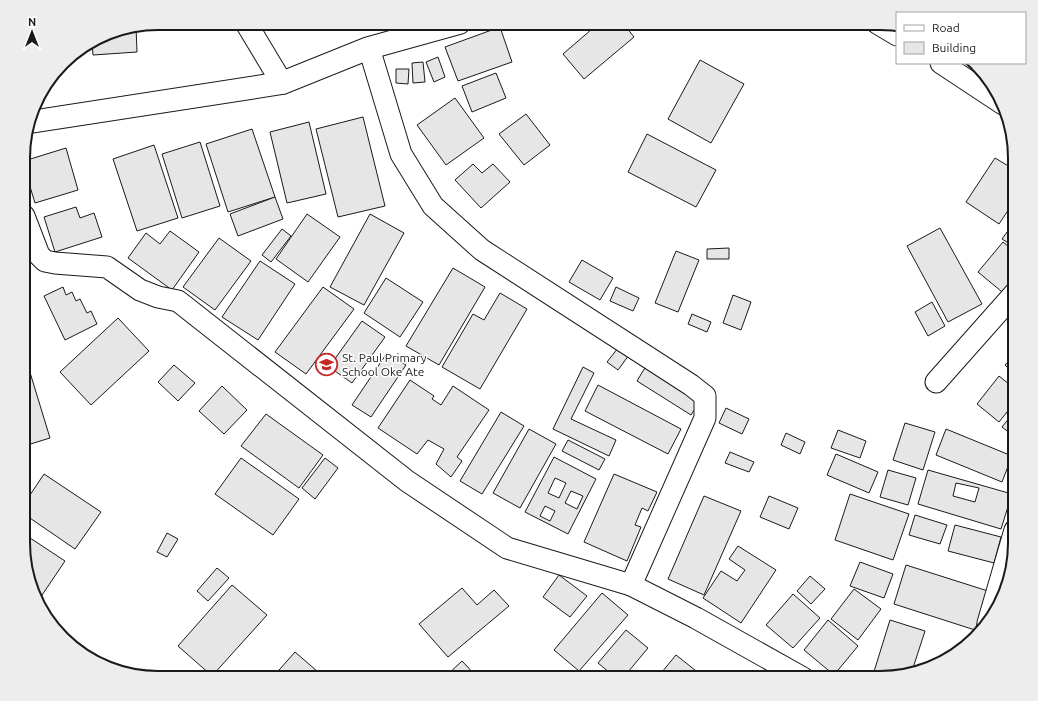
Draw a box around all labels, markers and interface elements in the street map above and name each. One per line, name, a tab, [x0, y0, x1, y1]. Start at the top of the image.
north arrow	[12, 12, 52, 52]
legend	[896, 12, 1026, 64]
text: N	[28, 16, 36, 28]
text: Road	[932, 21, 960, 34]
text: Building	[932, 41, 976, 54]
school or university icon: St. Paul Primary School Oke Ate	[313, 351, 339, 377]
place label: St. Paul Primary School Oke Ate	[342, 351, 427, 378]

